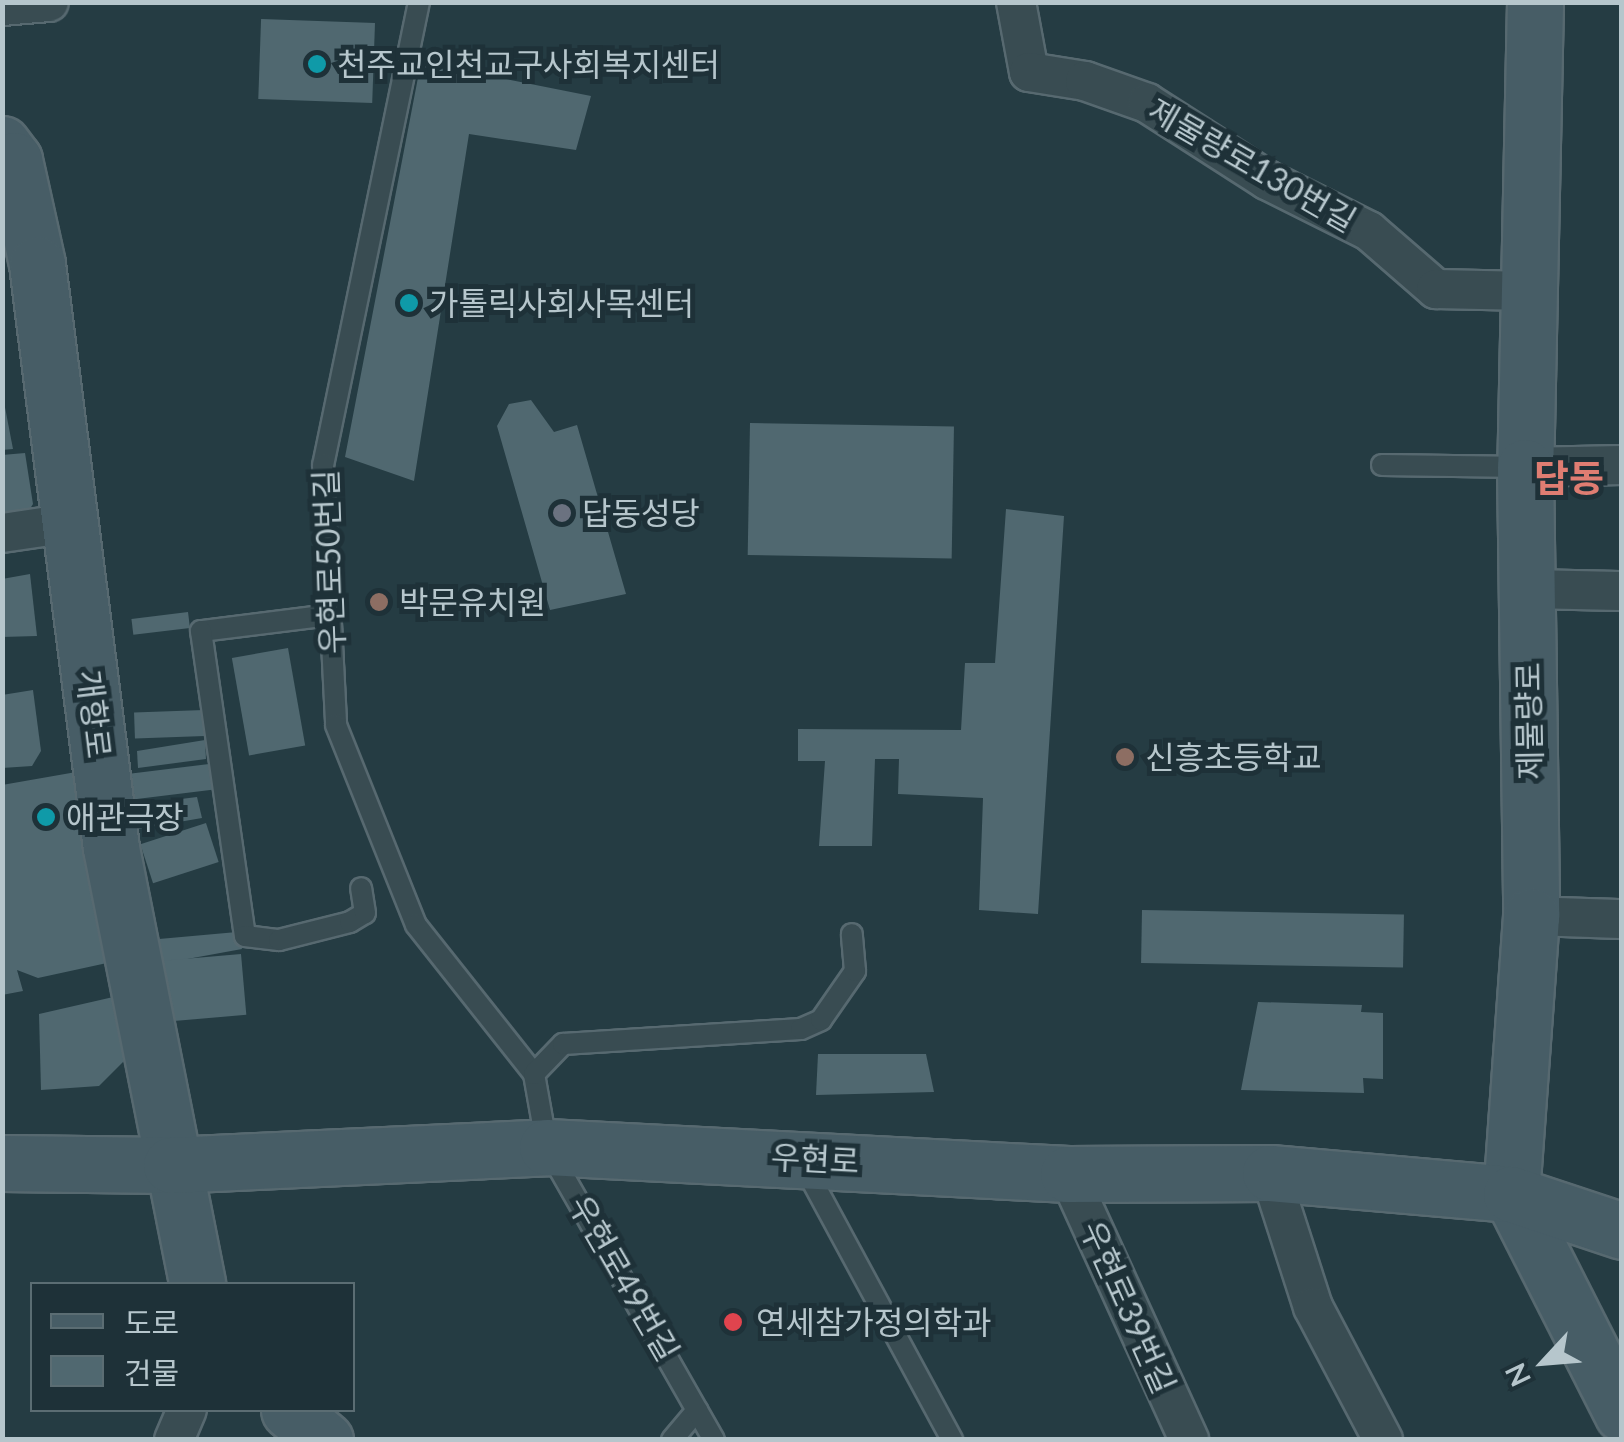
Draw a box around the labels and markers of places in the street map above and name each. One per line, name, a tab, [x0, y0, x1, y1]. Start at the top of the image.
place label: 천주교인천교구사회복지센터	[337, 45, 720, 83]
marker: 천주교인천교구사회복지센터	[306, 53, 328, 75]
place label: 가톨릭사회사목센터	[429, 284, 694, 322]
marker: 가톨릭사회사목센터	[398, 292, 420, 314]
place label: 답동성당	[582, 494, 700, 532]
marker: 답동성당	[551, 502, 573, 524]
place label: 박문유치원	[399, 583, 546, 621]
marker: 박문유치원	[368, 591, 390, 613]
place label: 신흥초등학교	[1145, 738, 1322, 776]
marker: 신흥초등학교	[1114, 746, 1136, 768]
place label: 애관극장	[66, 798, 184, 836]
marker: 애관극장	[35, 806, 57, 828]
place label: 연세참가정의학과	[756, 1303, 992, 1341]
marker: 연세참가정의학과	[720, 1309, 746, 1335]

